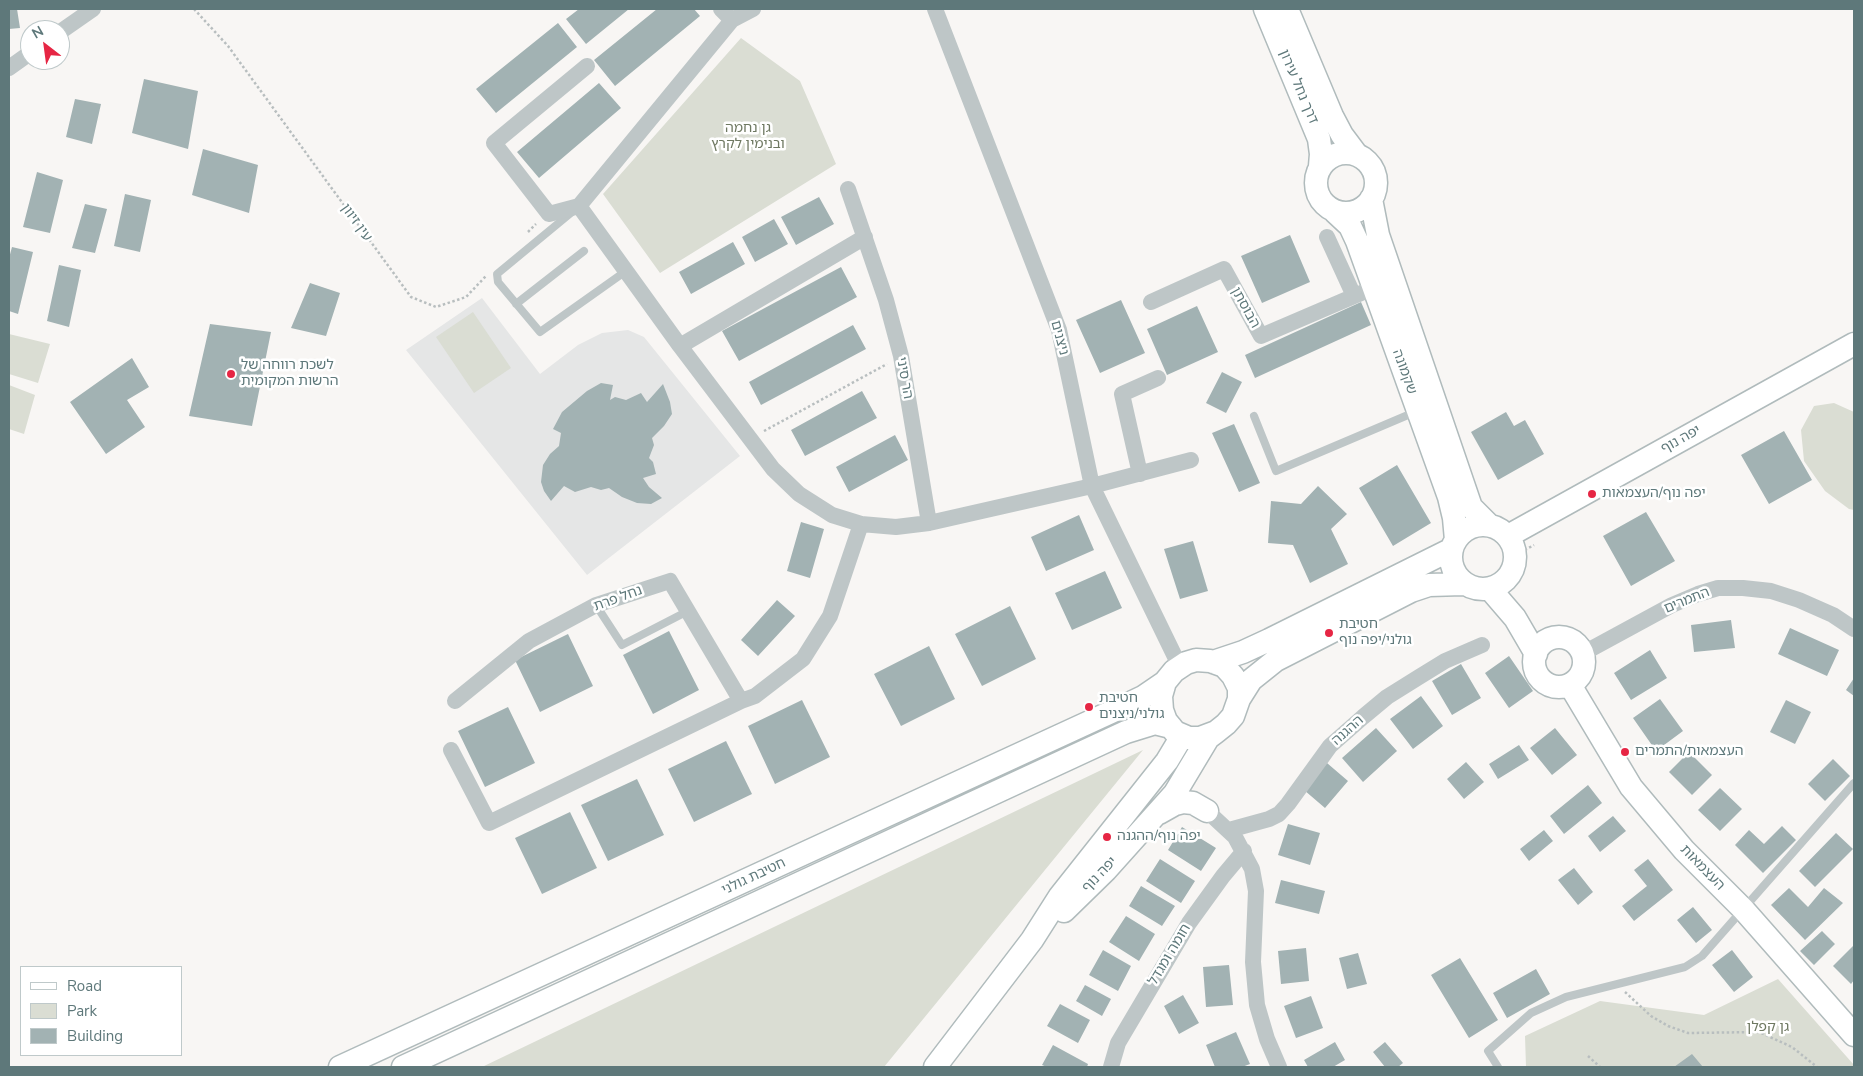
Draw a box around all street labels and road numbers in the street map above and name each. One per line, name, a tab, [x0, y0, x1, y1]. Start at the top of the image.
street label: דרך נחל עירון	[1275, 47, 1321, 127]
street label: עין זיוון	[337, 201, 375, 245]
street label: הבוסתן	[1227, 285, 1263, 331]
street label: ניצנים	[1046, 319, 1072, 357]
street label: שקמונה	[1388, 347, 1420, 397]
street label: הר סיני	[892, 356, 916, 400]
street label: יפה נוף	[1658, 422, 1704, 458]
street label: נחל פרת	[591, 582, 645, 616]
street label: התמרים	[1662, 584, 1712, 618]
street label: ההגנה	[1329, 712, 1367, 750]
street label: העצמאות	[1676, 842, 1728, 894]
street label: יפה נוף	[1079, 854, 1121, 896]
street label: חטיבת גולני	[719, 855, 789, 899]
street label: חומה ומגדל	[1145, 921, 1195, 989]

